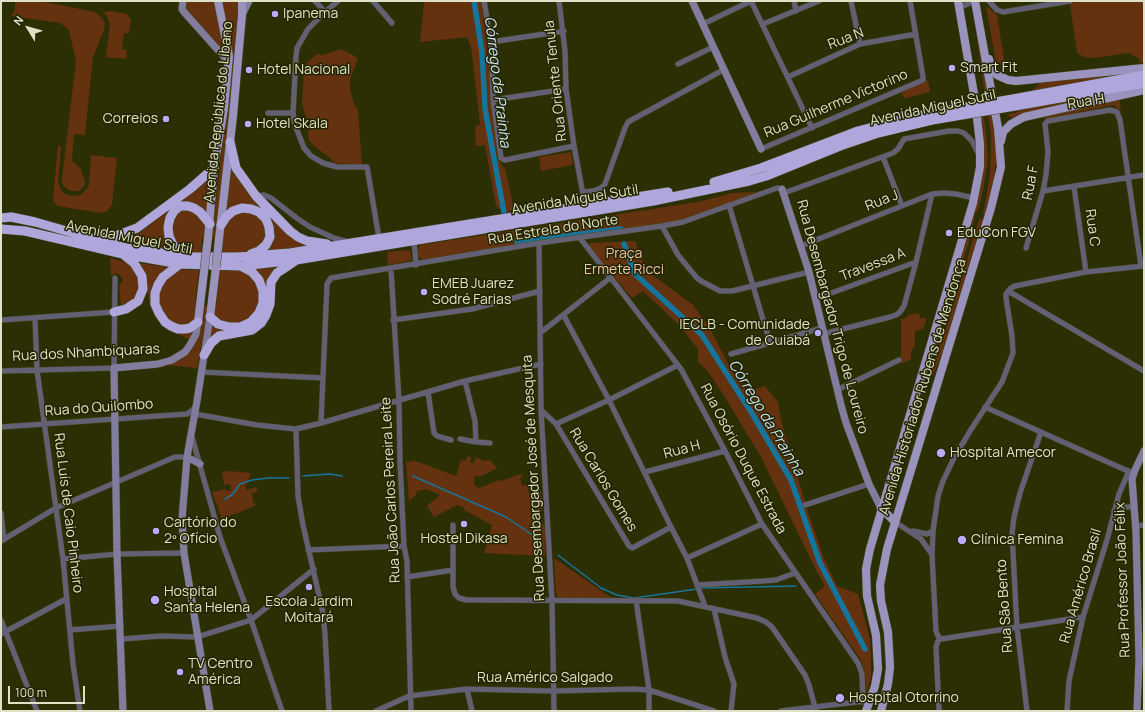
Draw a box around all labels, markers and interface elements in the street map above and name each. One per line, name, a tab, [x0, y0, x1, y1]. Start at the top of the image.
place label: Ipanema	[283, 6, 338, 22]
north arrow	[8, 8, 48, 48]
marker: Ipanema	[270, 9, 280, 19]
text: N	[10, 13, 26, 28]
water label: Córrego da Prainha	[480, 15, 514, 149]
street label: Avenida República do Líbano	[201, 20, 237, 204]
street label: Rua Oriente Tenula	[541, 20, 571, 142]
street label: Rua N	[826, 24, 866, 54]
place label: Smart Fit	[960, 60, 1018, 76]
place label: Hotel Nacional	[257, 62, 350, 78]
marker: Smart Fit	[947, 63, 957, 73]
marker: Hotel Nacional	[244, 65, 254, 75]
street label: Rua Guilherme Victorino	[762, 66, 910, 142]
street label: Avenida Miguel Sutil	[868, 86, 998, 130]
street label: Rua H	[1066, 91, 1106, 113]
place label: Correios	[103, 111, 158, 127]
marker: Correios	[161, 114, 171, 124]
place label: Hotel Skala	[256, 116, 328, 132]
marker: Hotel Skala	[243, 119, 253, 129]
street label: Rua F	[1019, 164, 1043, 202]
street label: Avenida Miguel Sutil	[510, 182, 640, 218]
street label: Rua J	[863, 187, 901, 215]
street label: Rua Desembargador Trigo de Loureiro	[793, 198, 871, 436]
street label: Rua C	[1081, 208, 1103, 248]
street label: Rua Estrela do Norte	[487, 211, 619, 249]
street label: Avenida Miguel Sutil	[64, 217, 194, 259]
place label: EduCon FGV	[957, 225, 1036, 241]
marker: EduCon FGV	[944, 228, 954, 238]
street label: Travessa A	[838, 245, 908, 285]
park label: Praça Ermete Ricci	[584, 246, 664, 278]
street label: Avenida Historiador Rubens de Mendonça	[876, 257, 970, 517]
place label: EMEB Juarez Sodré Farias	[432, 276, 514, 308]
marker: EMEB Juarez Sodré Farias	[419, 287, 429, 297]
place label: IECLB - Comunidade de Cuiabá	[679, 317, 810, 350]
marker: IECLB - Comunidade de Cuiabá	[813, 328, 823, 338]
street label: Rua dos Nhambiquaras	[12, 341, 160, 365]
street label: Rua Desembargador José de Mesquita	[519, 354, 549, 602]
water label: Córrego da Prainha	[724, 357, 808, 479]
street label: Rua Osório Duque Estrada	[696, 381, 790, 537]
street label: Rua do Quilombo	[44, 396, 154, 420]
street label: Rua João Carlos Pereira Leite	[378, 397, 404, 583]
street label: Rua Carlos Gomes	[565, 425, 641, 535]
street label: Rua Luís de Caio Pinheiro	[50, 432, 86, 594]
street label: Rua H	[662, 437, 702, 463]
place label: Hospital Amecor	[950, 445, 1056, 461]
marker: Hospital Amecor	[935, 447, 947, 459]
street label: Rua Professor João Félix	[1112, 502, 1134, 658]
place label: Cartório do 2º Ofício	[164, 515, 236, 548]
marker: Hostel Dikasa	[459, 519, 469, 529]
marker: Cartório do 2º Ofício	[151, 526, 161, 536]
street label: Rua Américo Brasil	[1057, 527, 1105, 645]
place label: Hostel Dikasa	[420, 531, 508, 547]
place label: Clínica Femina	[971, 532, 1063, 548]
marker: Clínica Femina	[956, 534, 968, 546]
street label: Rua São Bento	[993, 559, 1017, 653]
marker: Escola Jardim Moitará	[304, 582, 314, 592]
place label: Hospital Santa Helena	[164, 584, 250, 616]
marker: Hospital Santa Helena	[149, 594, 161, 606]
place label: Escola Jardim Moitará	[265, 594, 353, 626]
place label: TV Centro América	[188, 656, 253, 688]
marker: TV Centro América	[175, 667, 185, 677]
street label: Rua Américo Salgado	[477, 670, 613, 686]
scale bar	[10, 678, 87, 704]
text: 100 m	[15, 684, 47, 701]
place label: Hospital Otorrino	[849, 690, 959, 706]
marker: Hospital Otorrino	[834, 692, 846, 704]

